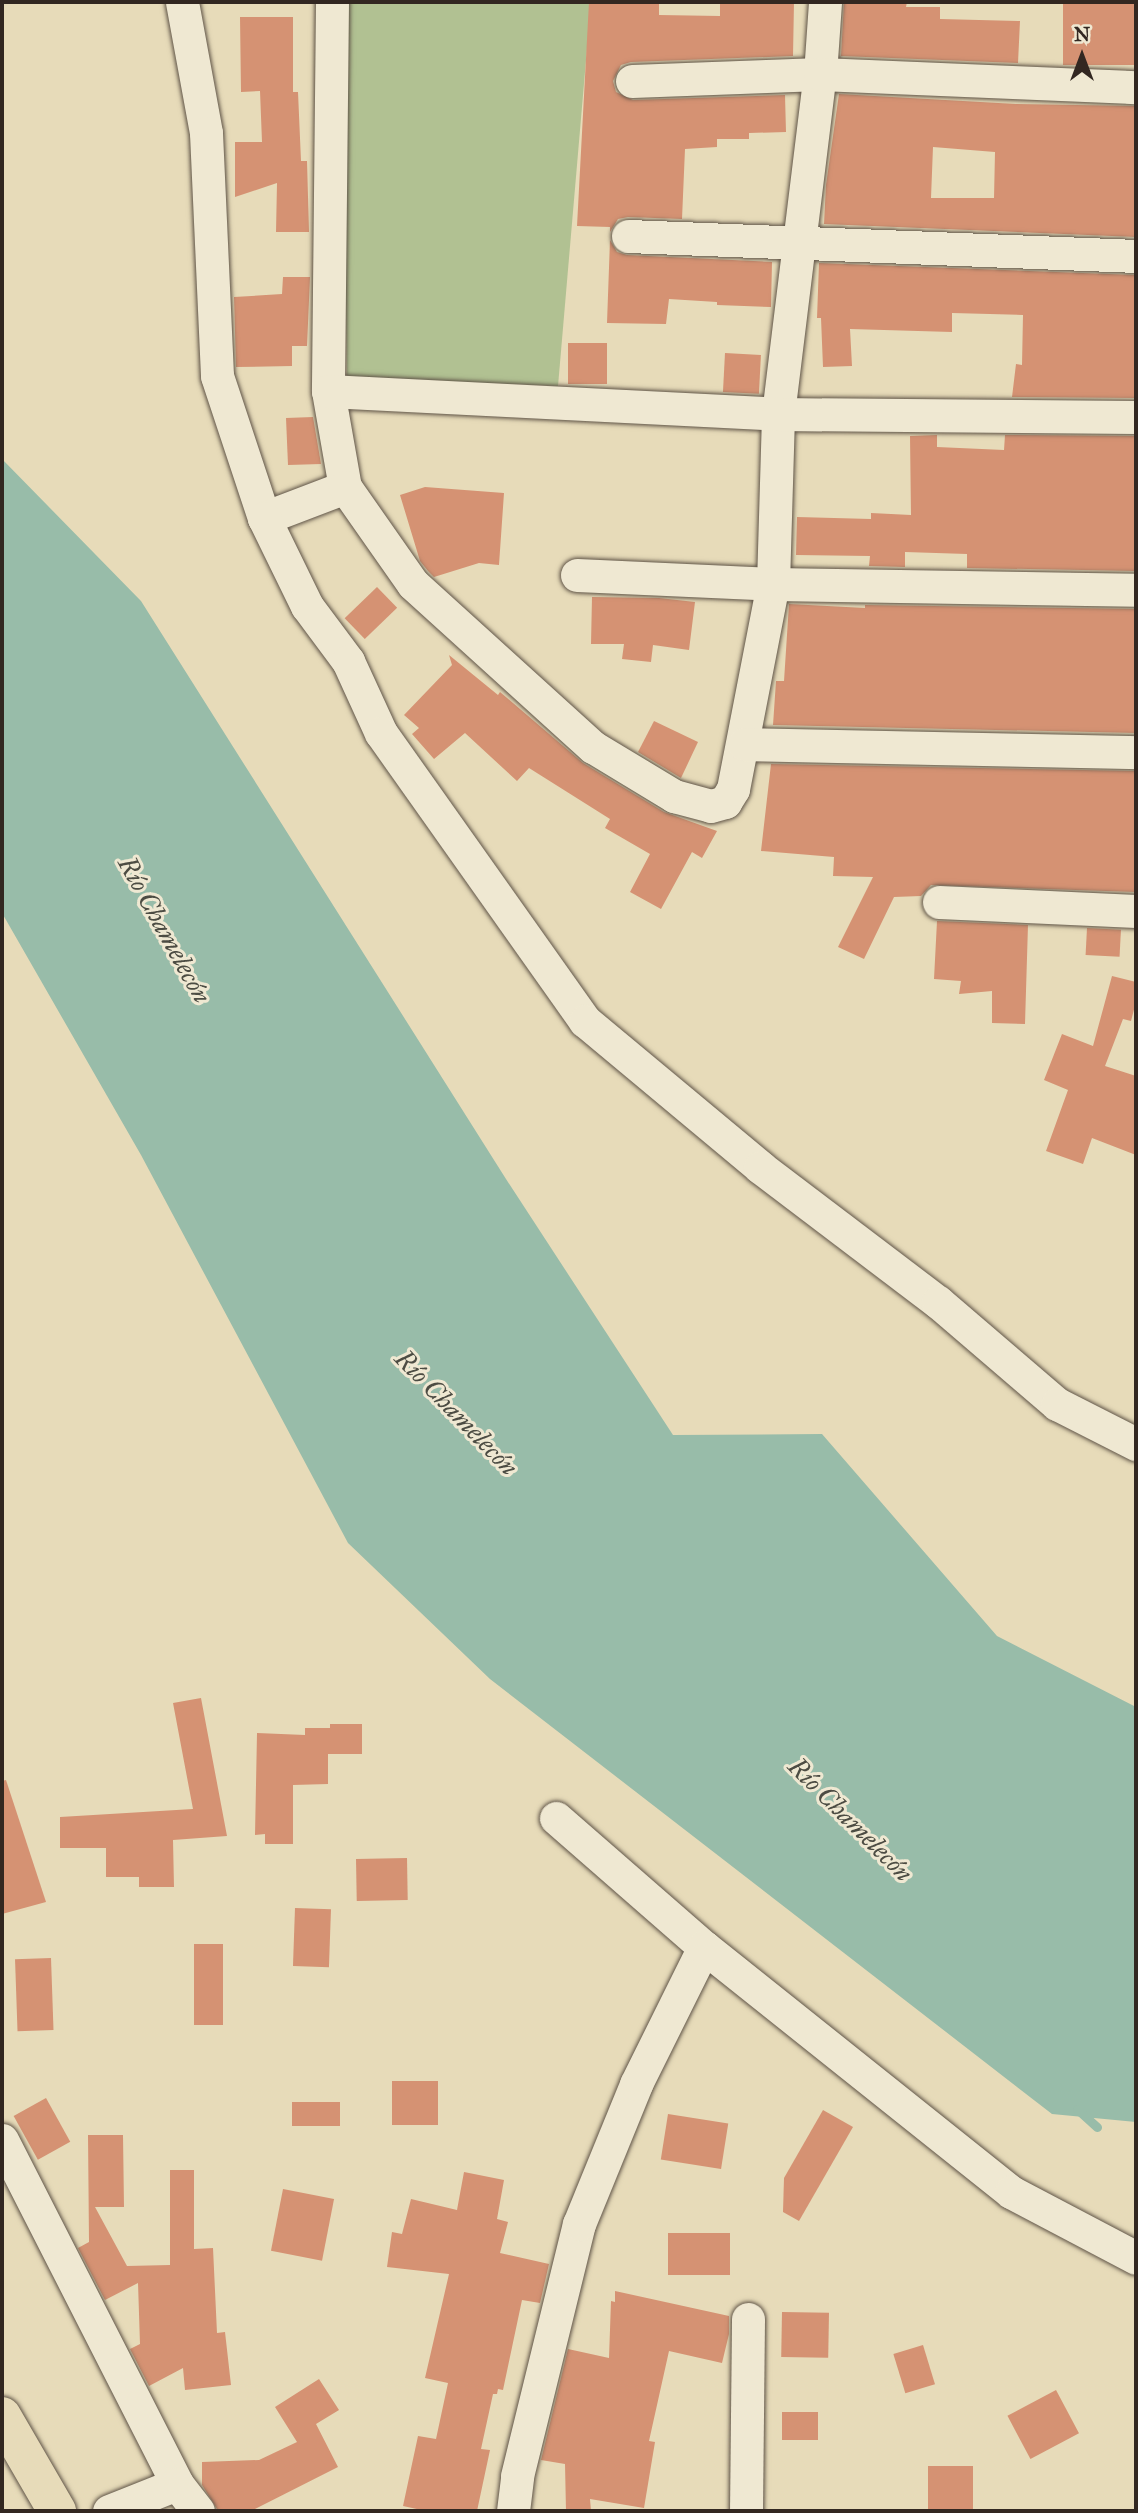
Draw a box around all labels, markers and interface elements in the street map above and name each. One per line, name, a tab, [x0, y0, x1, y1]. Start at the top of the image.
north arrow	[1047, 21, 1117, 91]
text: N	[1074, 23, 1090, 46]
water label: Río Chamelecón	[111, 851, 217, 1009]
water label: Río Chamelecón	[388, 1344, 524, 1482]
water label: Río Chamelecón	[781, 1751, 919, 1889]

